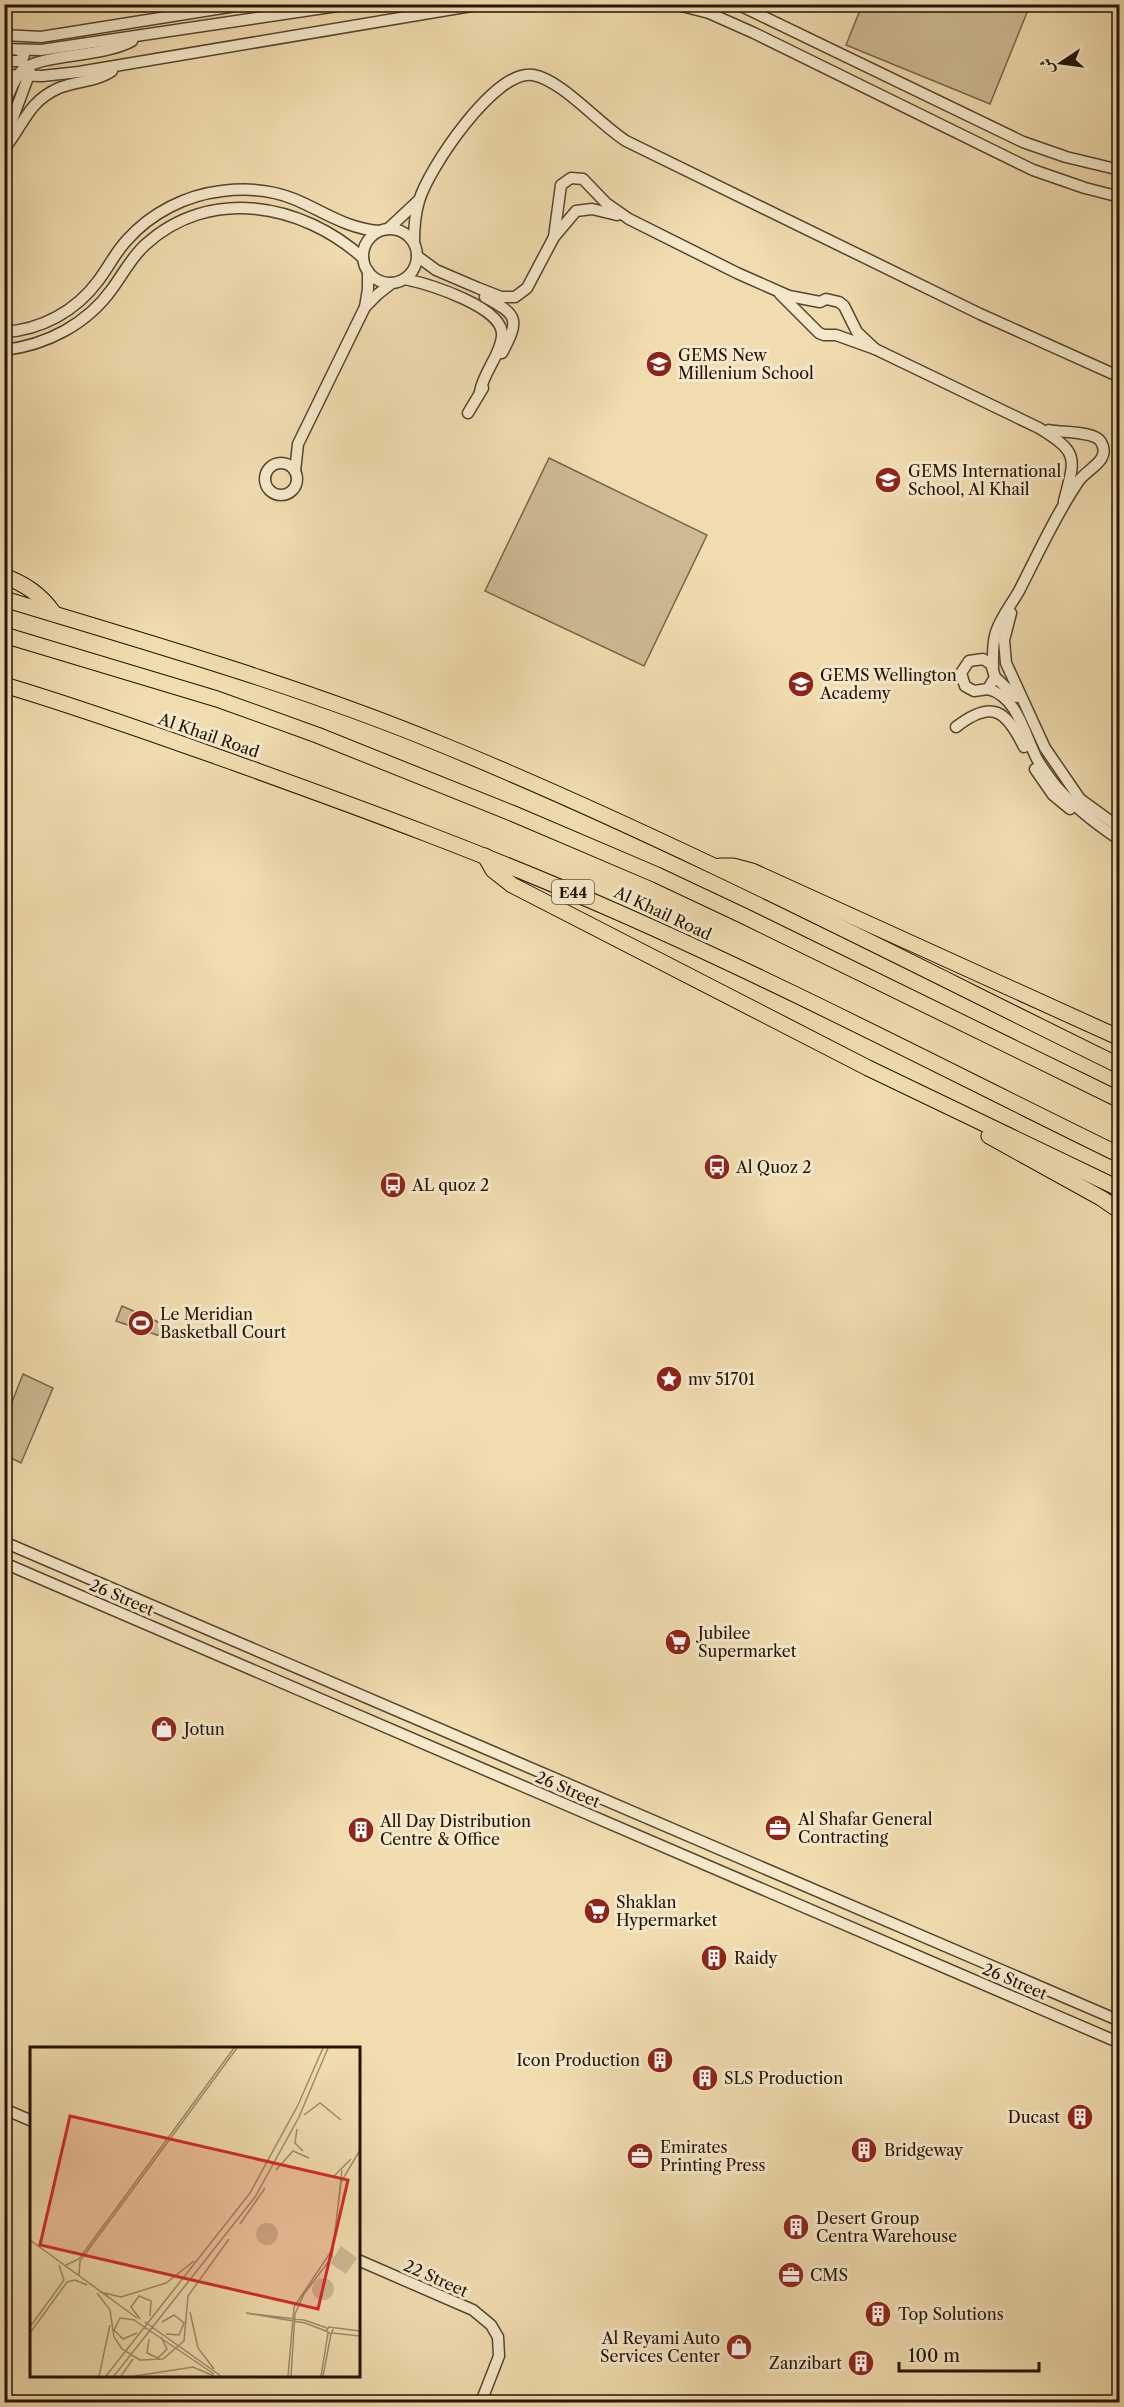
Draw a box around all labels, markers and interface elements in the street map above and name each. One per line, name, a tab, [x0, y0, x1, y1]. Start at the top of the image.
north arrow	[1031, 33, 1091, 93]
text: ش	[1035, 56, 1058, 76]
place label: GEMS New Millenium School	[678, 345, 814, 383]
school or university icon: GEMS New Millenium School	[644, 349, 674, 379]
place label: GEMS International School, Al Khail	[908, 461, 1062, 499]
school or university icon: GEMS International School, Al Khail	[873, 465, 903, 495]
place label: GEMS Wellington Academy	[819, 665, 957, 703]
school or university icon: GEMS Wellington Academy	[786, 669, 816, 699]
street label: Al Khail Road	[155, 708, 262, 762]
road number: E44	[552, 880, 594, 904]
street label: Al Khail Road	[610, 881, 715, 944]
bus stop icon: Al Quoz 2	[702, 1152, 732, 1182]
place label: Al Quoz 2	[735, 1157, 812, 1177]
bus stop icon: AL quoz 2	[378, 1170, 408, 1200]
place label: AL quoz 2	[411, 1175, 489, 1195]
place label: Le Meridian Basketball Court	[160, 1304, 286, 1342]
sports icon: Le Meridian Basketball Court	[126, 1308, 156, 1338]
place icon: mv 51701	[654, 1364, 684, 1394]
place label: mv 51701	[688, 1369, 755, 1389]
street label: 26 Street	[87, 1574, 158, 1620]
place label: Jubilee Supermarket	[695, 1623, 797, 1661]
supermarket icon: Jubilee Supermarket	[663, 1627, 693, 1657]
shop icon: Jotun	[149, 1714, 179, 1744]
place label: Jotun	[181, 1719, 225, 1739]
street label: 26 Street	[533, 1766, 604, 1812]
place label: Al Shafar General Contracting	[797, 1809, 933, 1847]
place label: All Day Distribution Centre & Office	[379, 1811, 531, 1849]
office icon: Al Shafar General Contracting	[763, 1813, 793, 1843]
building icon: All Day Distribution Centre & Office	[346, 1815, 376, 1845]
place label: Shaklan Hypermarket	[616, 1892, 717, 1930]
supermarket icon: Shaklan Hypermarket	[582, 1896, 612, 1926]
building icon: Raidy	[699, 1943, 729, 1973]
place label: Raidy	[734, 1948, 779, 1968]
street label: 26 Street	[980, 1958, 1051, 2004]
building icon: Icon Production	[645, 2045, 675, 2075]
inset map	[30, 2047, 360, 2377]
place label: Icon Production	[517, 2050, 640, 2070]
building icon: SLS Production	[690, 2063, 720, 2093]
place label: SLS Production	[724, 2068, 843, 2088]
building icon: Ducast	[1065, 2102, 1095, 2132]
place label: Ducast	[1008, 2107, 1060, 2127]
building icon: Bridgeway	[849, 2135, 879, 2165]
place label: Emirates Printing Press	[660, 2137, 765, 2175]
place label: Bridgeway	[884, 2140, 964, 2160]
office icon: Emirates Printing Press	[625, 2141, 655, 2171]
place label: Desert Group Centra Warehouse	[816, 2208, 957, 2246]
building icon: Desert Group Centra Warehouse	[781, 2212, 811, 2242]
street label: 22 Street	[401, 2255, 471, 2301]
office icon: CMS	[776, 2260, 806, 2290]
place label: CMS	[810, 2265, 848, 2285]
building icon: Top Solutions	[863, 2299, 893, 2329]
place label: Top Solutions	[898, 2304, 1004, 2324]
place label: Al Reyami Auto Services Center	[600, 2328, 720, 2366]
shop icon: Al Reyami Auto Services Center	[724, 2332, 754, 2362]
scale bar	[899, 2335, 1038, 2373]
text: 100 m	[908, 2345, 960, 2367]
building icon: Zanzibart	[846, 2348, 876, 2378]
place label: Zanzibart	[769, 2353, 842, 2373]

